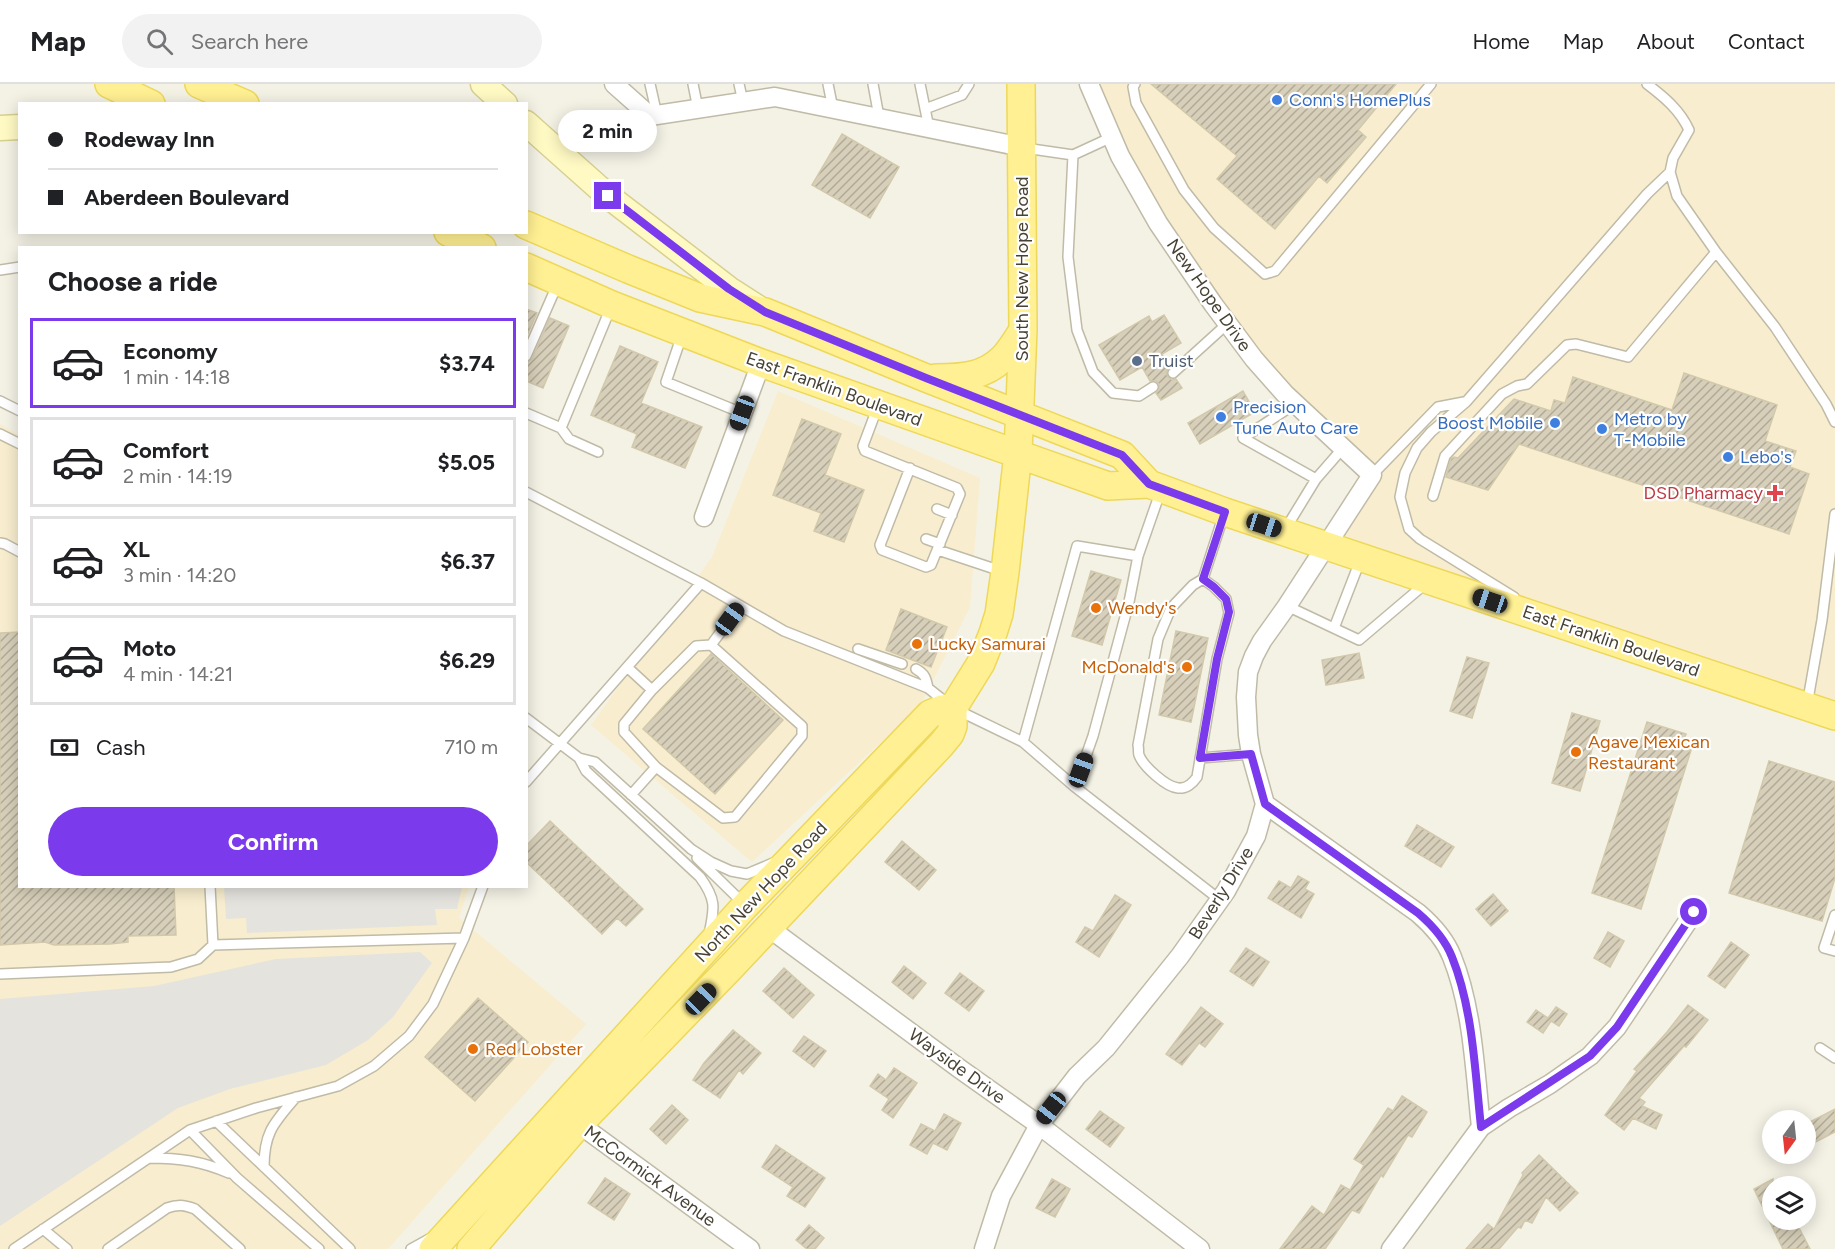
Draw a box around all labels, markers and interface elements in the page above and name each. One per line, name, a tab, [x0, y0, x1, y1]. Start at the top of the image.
search box	[122, 14, 542, 68]
text: Map	[30, 24, 86, 58]
icon: search	[143, 25, 176, 58]
text: Search here	[191, 28, 308, 55]
text: Home	[1473, 29, 1530, 54]
text: Map	[1563, 29, 1604, 54]
text: About	[1637, 29, 1695, 54]
text: Contact	[1728, 29, 1805, 54]
place label: Conn's HomePlus	[1289, 89, 1431, 111]
marker: Conn's HomePlus	[1270, 93, 1284, 107]
callout: 2 min	[558, 109, 658, 151]
text: 2 min	[582, 119, 633, 143]
text: Rodeway Inn	[84, 126, 214, 153]
street label: South New Hope Road	[1011, 176, 1033, 362]
route end	[594, 182, 621, 209]
text: Aberdeen Boulevard	[84, 184, 289, 211]
street label: New Hope Drive	[1162, 234, 1256, 356]
text: Choose a ride	[48, 265, 217, 298]
icon: car	[51, 336, 105, 390]
text: Economy	[123, 338, 218, 365]
street label: East Franklin Boulevard	[743, 347, 925, 431]
text: $3.74	[439, 350, 495, 377]
place label: Truist	[1149, 350, 1194, 372]
marker: Truist	[1130, 354, 1144, 368]
text: 1 min · 14:18	[123, 365, 230, 389]
car	[727, 393, 757, 433]
place label: Precision Tune Auto Care	[1233, 396, 1359, 439]
place label: Metro by T-Mobile	[1614, 408, 1687, 451]
marker: Precision Tune Auto Care	[1214, 410, 1228, 424]
place label: Boost Mobile	[1437, 412, 1543, 434]
marker: Boost Mobile	[1548, 416, 1562, 430]
marker: Metro by T-Mobile	[1595, 422, 1609, 436]
icon: car	[51, 435, 105, 489]
text: Comfort	[123, 437, 209, 464]
place label: Lebo's	[1740, 446, 1792, 468]
text: $5.05	[438, 449, 495, 476]
marker: Lebo's	[1721, 450, 1735, 464]
text: 2 min · 14:19	[123, 464, 232, 488]
place label: DSD Pharmacy	[1644, 482, 1764, 504]
marker: DSD Pharmacy	[1768, 486, 1782, 500]
car	[1244, 511, 1284, 539]
icon: car	[51, 534, 105, 588]
text: XL	[123, 536, 150, 563]
text: $6.37	[440, 548, 495, 575]
text: 3 min · 14:20	[123, 563, 236, 587]
car	[1470, 587, 1510, 615]
place label: Wendy's	[1108, 597, 1176, 619]
car	[712, 599, 748, 639]
street label: East Franklin Boulevard	[1520, 600, 1702, 682]
marker: Wendy's	[1089, 601, 1103, 615]
icon: car	[51, 633, 105, 687]
place label: Lucky Samurai	[929, 633, 1046, 655]
text: Moto	[123, 635, 176, 662]
marker: Lucky Samurai	[910, 637, 924, 651]
text: $6.29	[439, 647, 495, 674]
place label: McDonald's	[1081, 656, 1175, 678]
marker: McDonald's	[1180, 660, 1194, 674]
text: 4 min · 14:21	[123, 662, 233, 686]
icon: cash	[48, 731, 81, 764]
place label: Agave Mexican Restaurant	[1588, 731, 1710, 774]
text: Cash	[96, 734, 146, 761]
text: 710 m	[444, 735, 498, 759]
marker: Agave Mexican Restaurant	[1569, 745, 1583, 759]
car	[1066, 750, 1096, 790]
button: Confirm	[48, 807, 498, 876]
street label: North New Hope Road	[690, 817, 832, 967]
street label: Beverly Drive	[1184, 842, 1258, 943]
route start	[1680, 898, 1707, 925]
car	[682, 980, 720, 1018]
street label: Wayside Drive	[904, 1024, 1010, 1109]
place label: Red Lobster	[485, 1038, 583, 1060]
marker: Red Lobster	[466, 1042, 480, 1056]
car	[1033, 1088, 1069, 1128]
north arrow	[1762, 1110, 1816, 1164]
map controls	[1762, 1110, 1816, 1230]
street label: McCormick Avenue	[580, 1121, 720, 1231]
button: layers	[1762, 1176, 1816, 1230]

